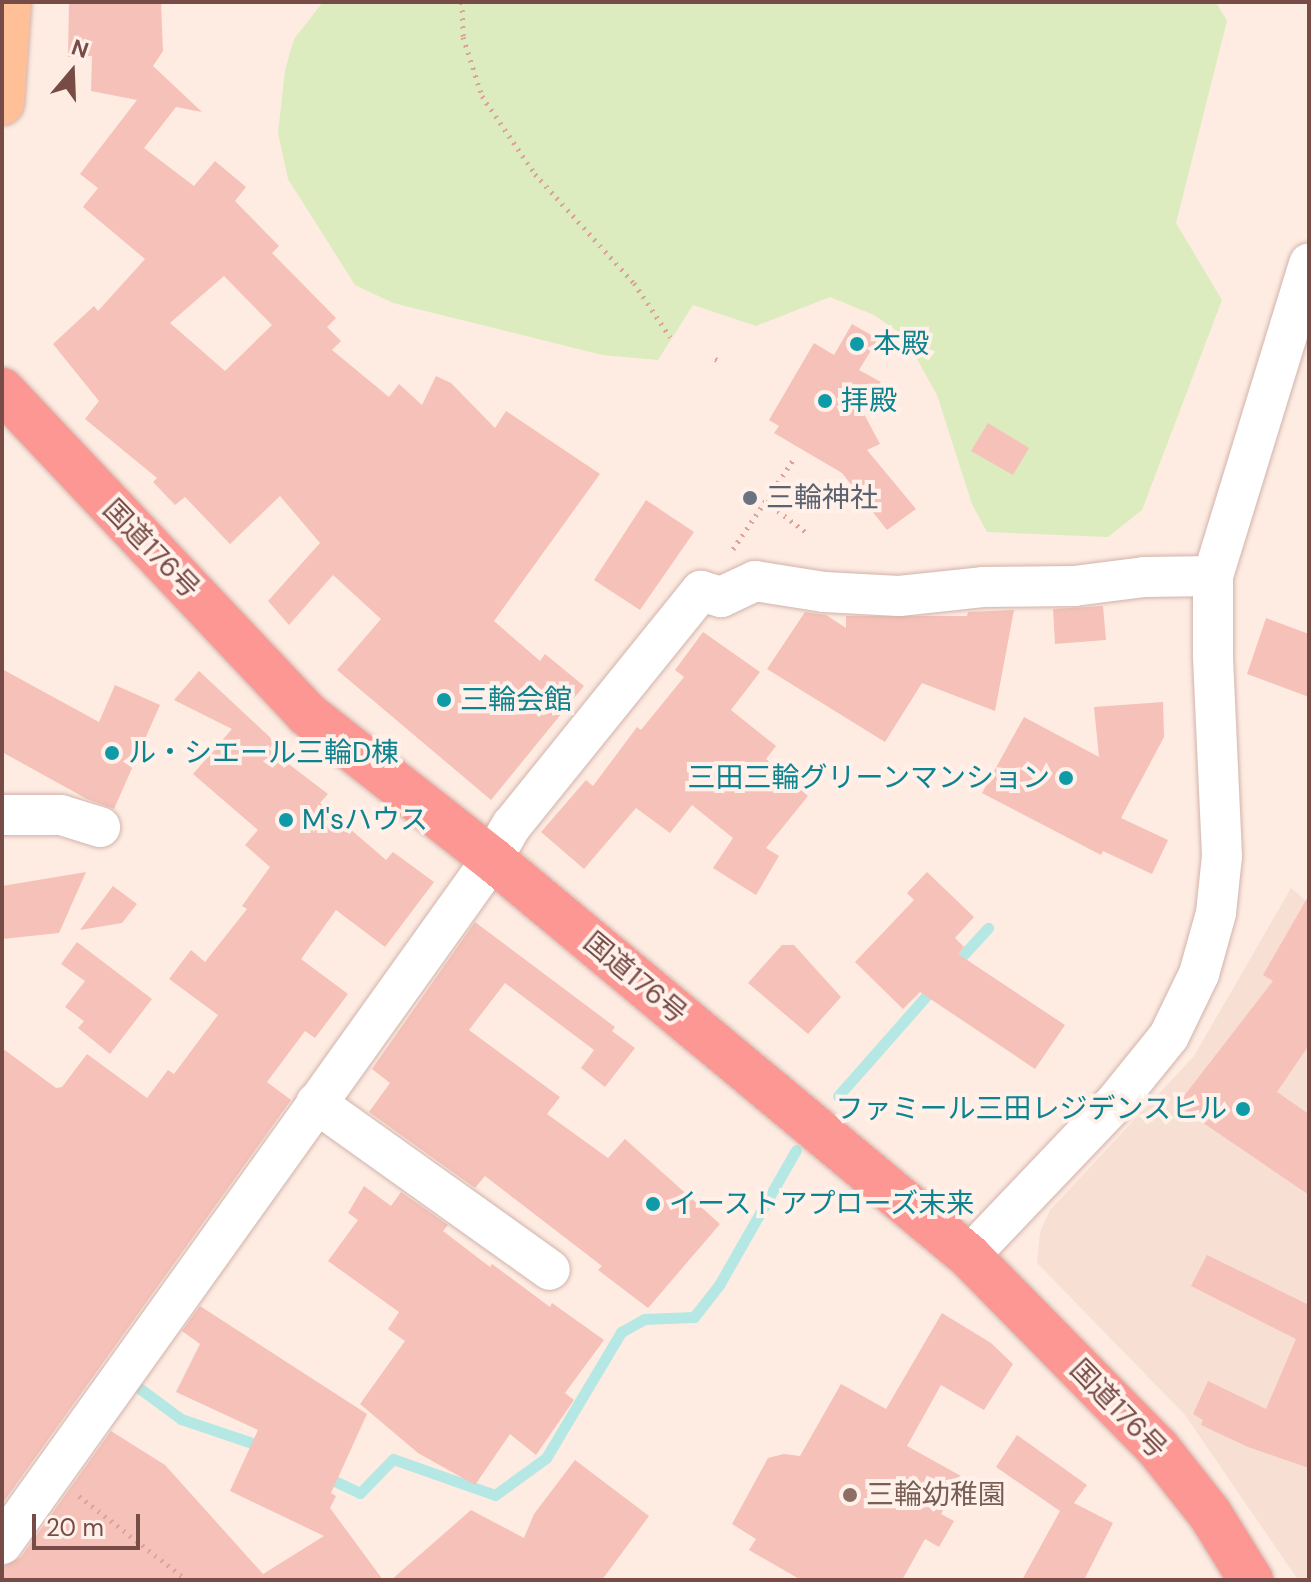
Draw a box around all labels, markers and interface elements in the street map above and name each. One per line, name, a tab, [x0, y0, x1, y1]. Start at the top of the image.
north arrow	[32, 32, 112, 112]
text: N	[68, 33, 92, 65]
place label: 本殿	[873, 327, 929, 361]
marker: 本殿	[848, 335, 866, 353]
place label: 拝殿	[841, 384, 897, 418]
marker: 拝殿	[816, 392, 834, 410]
place label: 三輪神社	[766, 481, 878, 515]
marker: 三輪神社	[741, 489, 759, 507]
street label: 国道176号	[96, 493, 206, 605]
place label: 三輪会館	[460, 683, 572, 717]
marker: 三輪会館	[435, 691, 453, 709]
place label: ル・シエール三輪D棟	[128, 736, 399, 770]
marker: ル・シエール三輪D棟	[103, 744, 121, 762]
place label: 三田三輪グリーンマンション	[686, 761, 1050, 795]
marker: 三田三輪グリーンマンション	[1057, 769, 1075, 787]
place label: M'sハウス	[302, 803, 428, 837]
marker: M'sハウス	[277, 811, 295, 829]
street label: 国道176号	[576, 925, 694, 1031]
place label: ファミール三田レジデンスヒル	[835, 1092, 1227, 1126]
marker: ファミール三田レジデンスヒル	[1234, 1100, 1252, 1118]
place label: イーストアプローズ末来	[669, 1187, 977, 1221]
marker: イーストアプローズ末来	[644, 1195, 662, 1213]
street label: 国道176号	[1063, 1353, 1173, 1465]
place label: 三輪幼稚園	[866, 1478, 1006, 1512]
marker: 三輪幼稚園	[841, 1486, 859, 1504]
scale bar	[36, 1498, 144, 1548]
text: 20 m	[46, 1512, 104, 1543]

